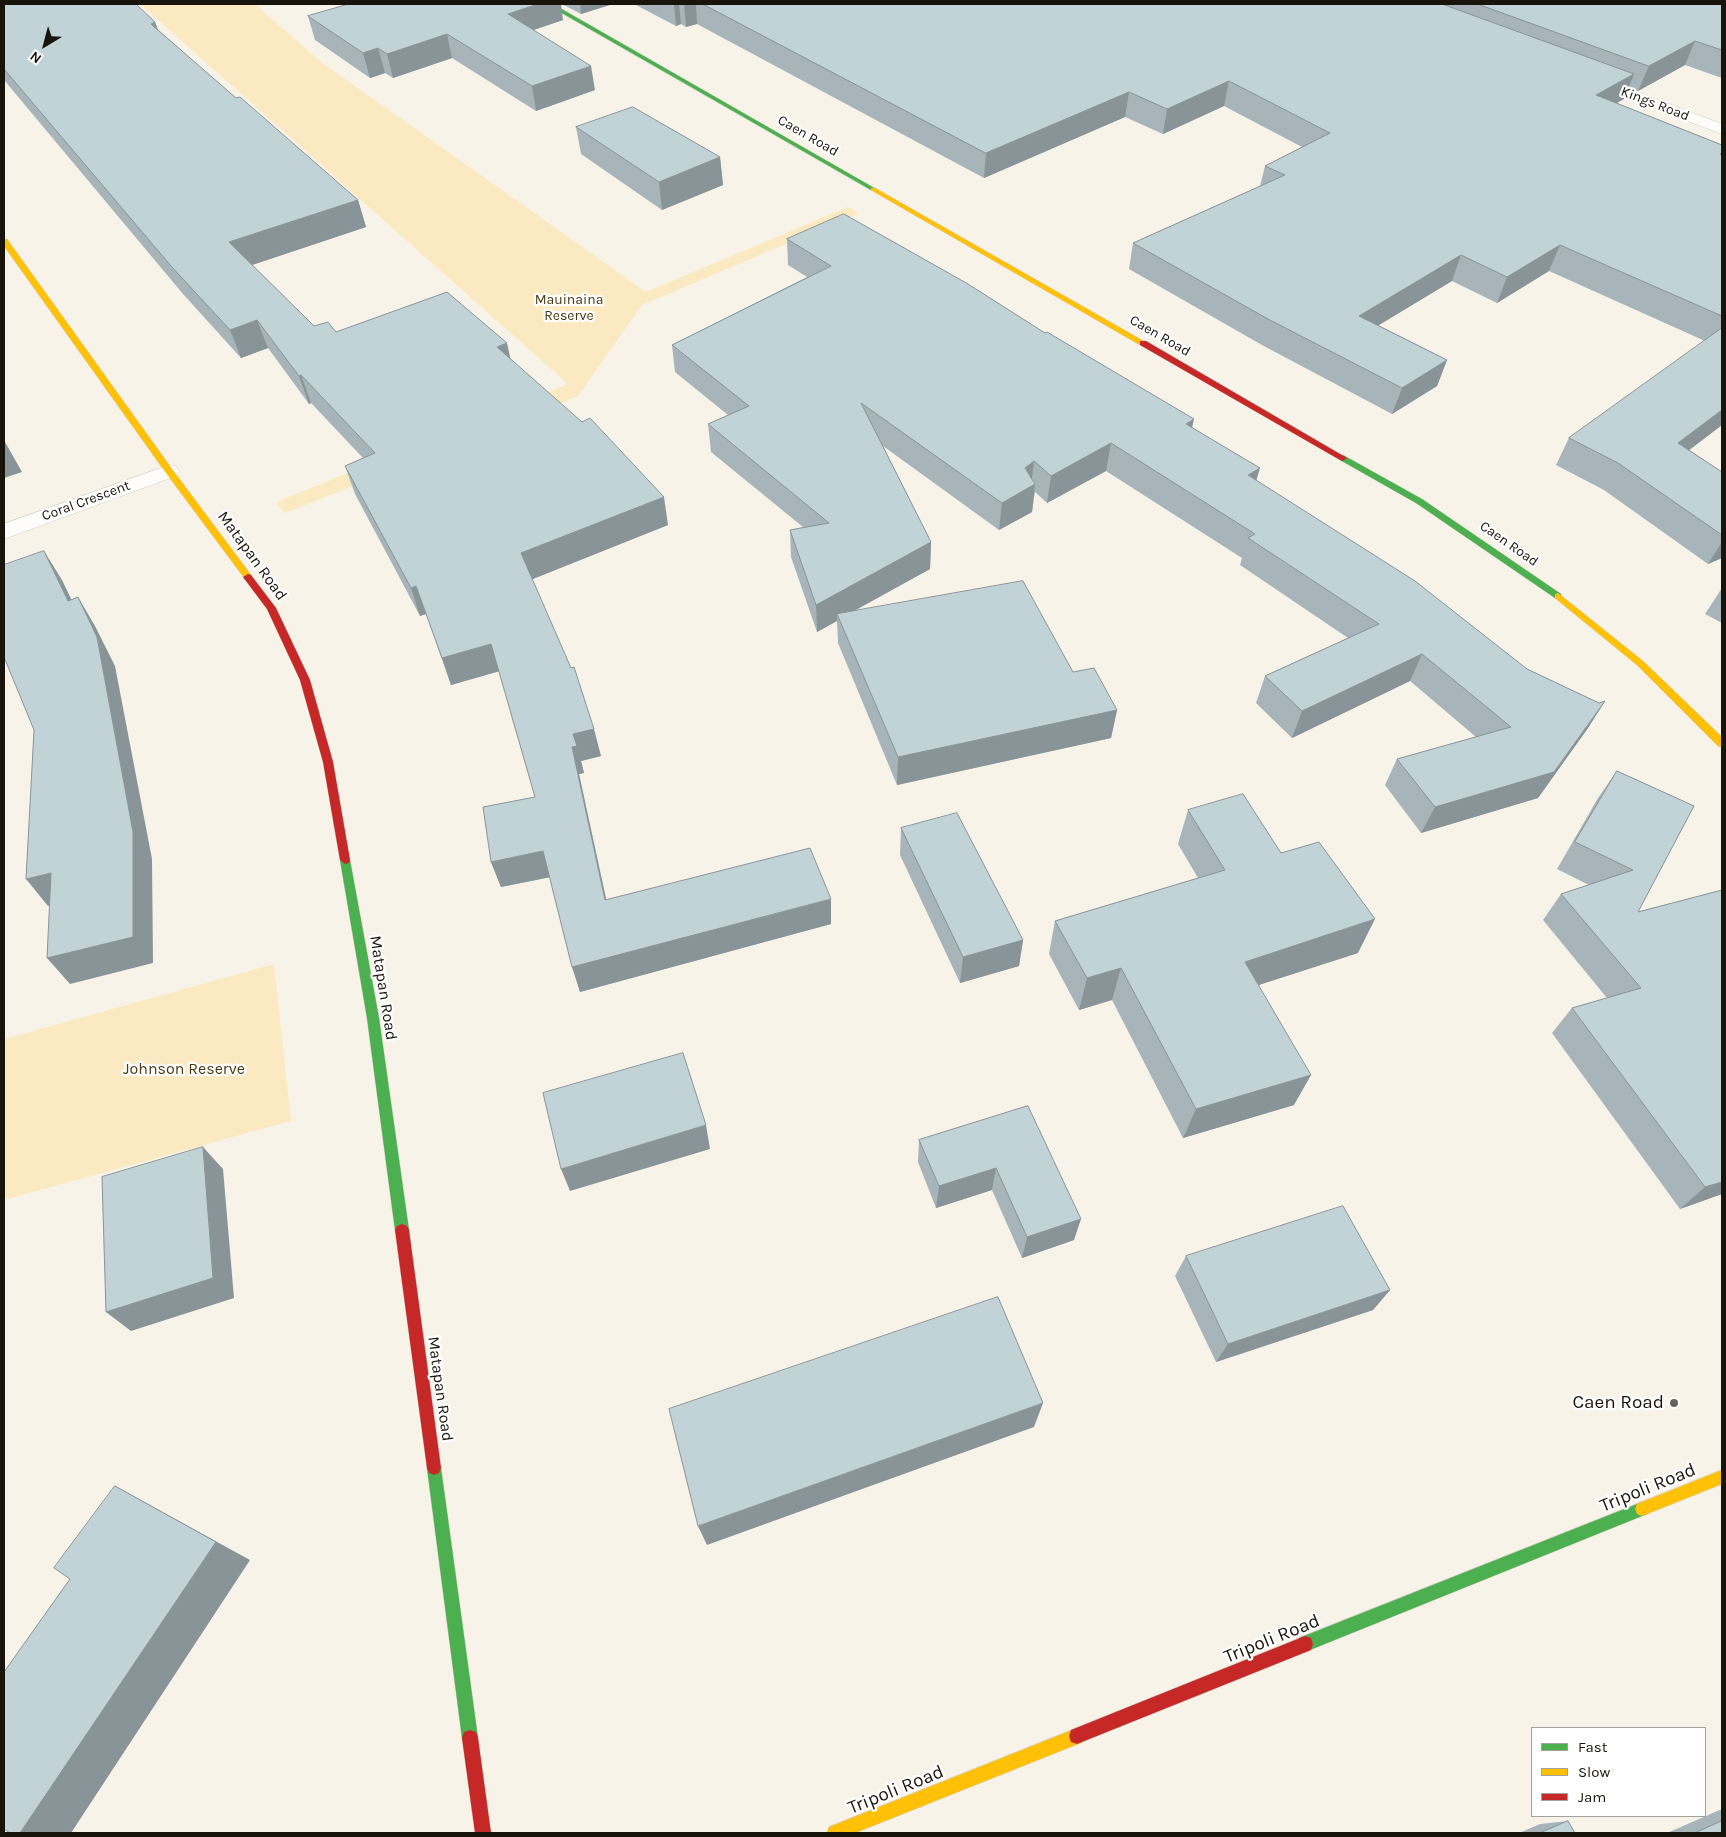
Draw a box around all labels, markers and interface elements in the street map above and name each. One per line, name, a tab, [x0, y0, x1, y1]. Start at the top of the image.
north arrow	[20, 20, 70, 70]
text: N	[27, 48, 45, 67]
street label: Kings Road	[1618, 83, 1692, 125]
street label: Caen Road	[775, 112, 841, 160]
park label: Mauinaina Reserve	[535, 292, 603, 324]
street label: Caen Road	[1127, 312, 1193, 360]
street label: Coral Crescent	[40, 477, 132, 525]
street label: Matapan Road	[213, 508, 291, 604]
street label: Caen Road	[1477, 518, 1541, 570]
street label: Matapan Road	[365, 934, 401, 1042]
park label: Johnson Reserve	[123, 1059, 245, 1079]
street label: Matapan Road	[423, 1335, 457, 1443]
place label: Caen Road	[1572, 1392, 1664, 1414]
marker: Caen Road	[1668, 1397, 1680, 1409]
street label: Tripoli Road	[1597, 1458, 1699, 1518]
street label: Tripoli Road	[1221, 1609, 1323, 1669]
legend	[1531, 1727, 1706, 1817]
text: Fast	[1578, 1738, 1607, 1756]
street label: Tripoli Road	[845, 1760, 947, 1820]
text: Slow	[1578, 1763, 1610, 1781]
text: Jam	[1578, 1788, 1606, 1806]

